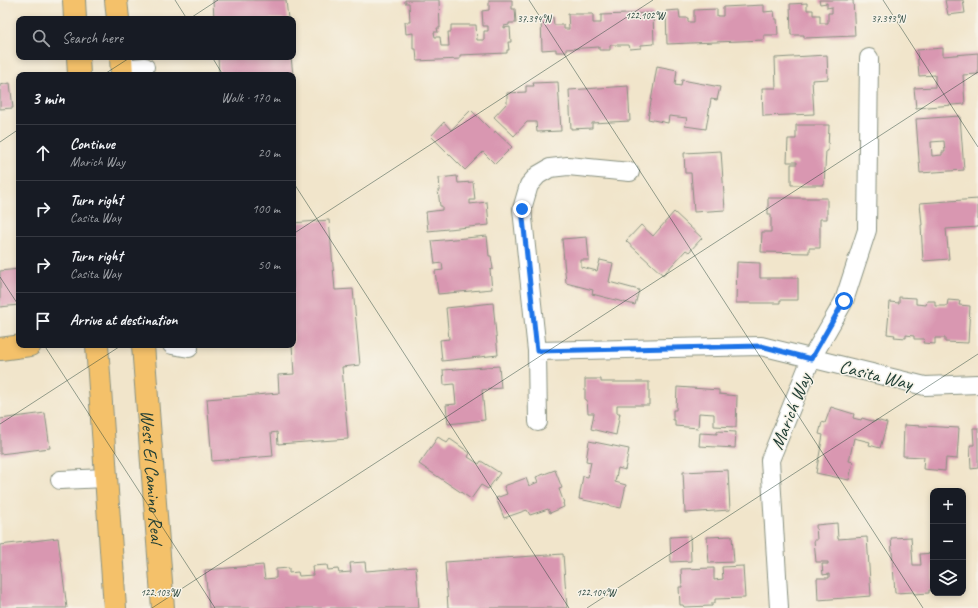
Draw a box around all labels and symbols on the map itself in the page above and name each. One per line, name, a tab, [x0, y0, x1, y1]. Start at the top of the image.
text: 122.102°W	[625, 9, 666, 22]
text: 37.394°N	[517, 12, 553, 25]
text: 37.393°N	[871, 12, 907, 25]
route end	[513, 200, 531, 218]
route start	[835, 292, 853, 310]
street label: Casita Way	[837, 354, 916, 396]
street label: Marich Way	[765, 368, 818, 453]
street label: West El Camino Real	[135, 409, 169, 548]
text: 122.103°W	[140, 586, 181, 599]
text: 122.104°W	[576, 586, 617, 599]

